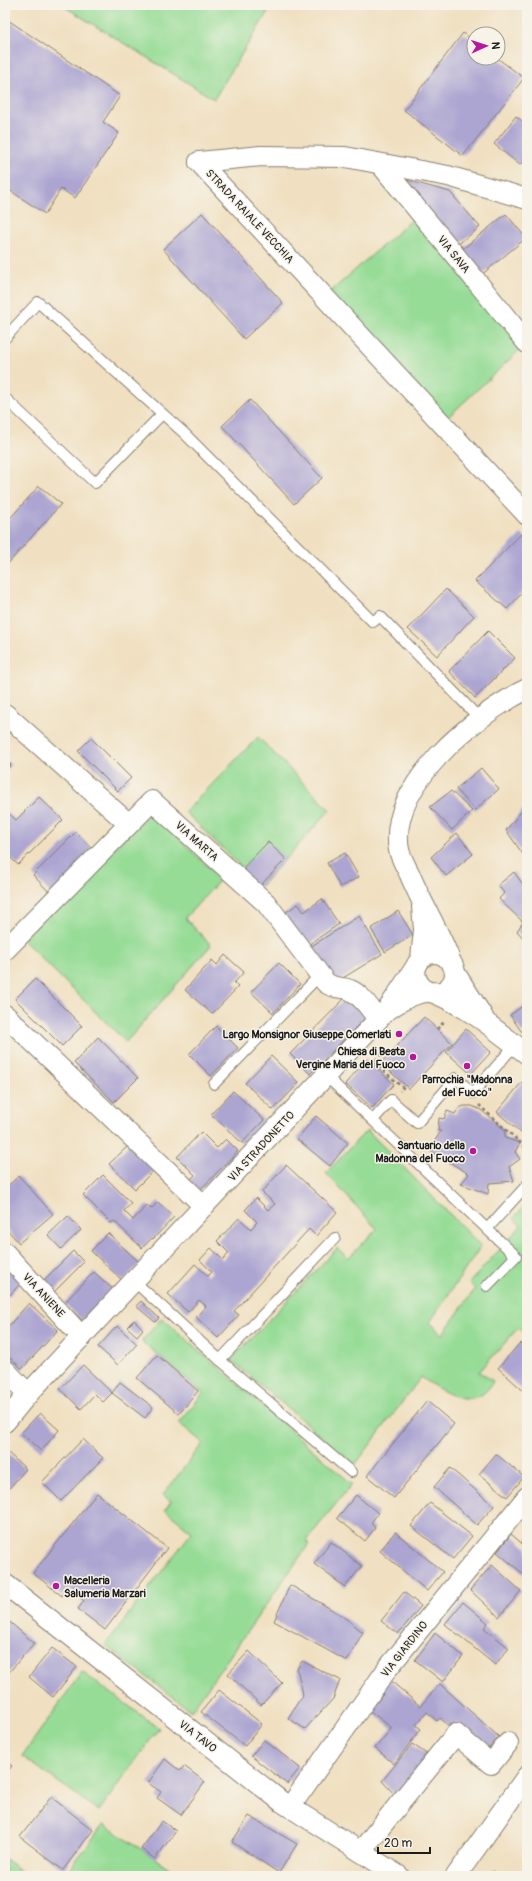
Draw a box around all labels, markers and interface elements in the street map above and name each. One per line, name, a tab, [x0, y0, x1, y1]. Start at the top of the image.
north arrow	[466, 26, 506, 66]
text: N	[489, 41, 502, 50]
street label: STRADA RAIALE VECCHIA	[203, 167, 297, 266]
street label: VIA SAVA	[435, 233, 473, 276]
street label: VIA MARTA	[172, 819, 221, 864]
place label: Largo Monsignor Giuseppe Comerlati	[223, 1028, 391, 1041]
marker: Largo Monsignor Giuseppe Comerlati	[394, 1029, 404, 1039]
place label: Chiesa di Beata Vergine Maria del Fuoco	[296, 1045, 405, 1071]
marker: Chiesa di Beata Vergine Maria del Fuoco	[408, 1052, 418, 1062]
marker: Parrochia "Madonna del Fuoco"	[462, 1061, 472, 1071]
place label: Parrochia "Madonna del Fuoco"	[422, 1073, 512, 1099]
street label: VIA STRADONETTO	[225, 1108, 297, 1184]
place label: Santuario della Madonna del Fuoco	[376, 1139, 465, 1165]
marker: Santuario della Madonna del Fuoco	[468, 1146, 478, 1156]
street label: VIA ANIENE	[20, 1270, 68, 1320]
place label: Macelleria Salumeria Marzari	[64, 1574, 146, 1600]
marker: Macelleria Salumeria Marzari	[51, 1581, 61, 1591]
street label: VIA GIARDINO	[378, 1619, 430, 1680]
street label: VIA TAVO	[176, 1718, 219, 1755]
scale bar	[378, 1829, 430, 1855]
text: 20 m	[384, 1836, 413, 1851]

